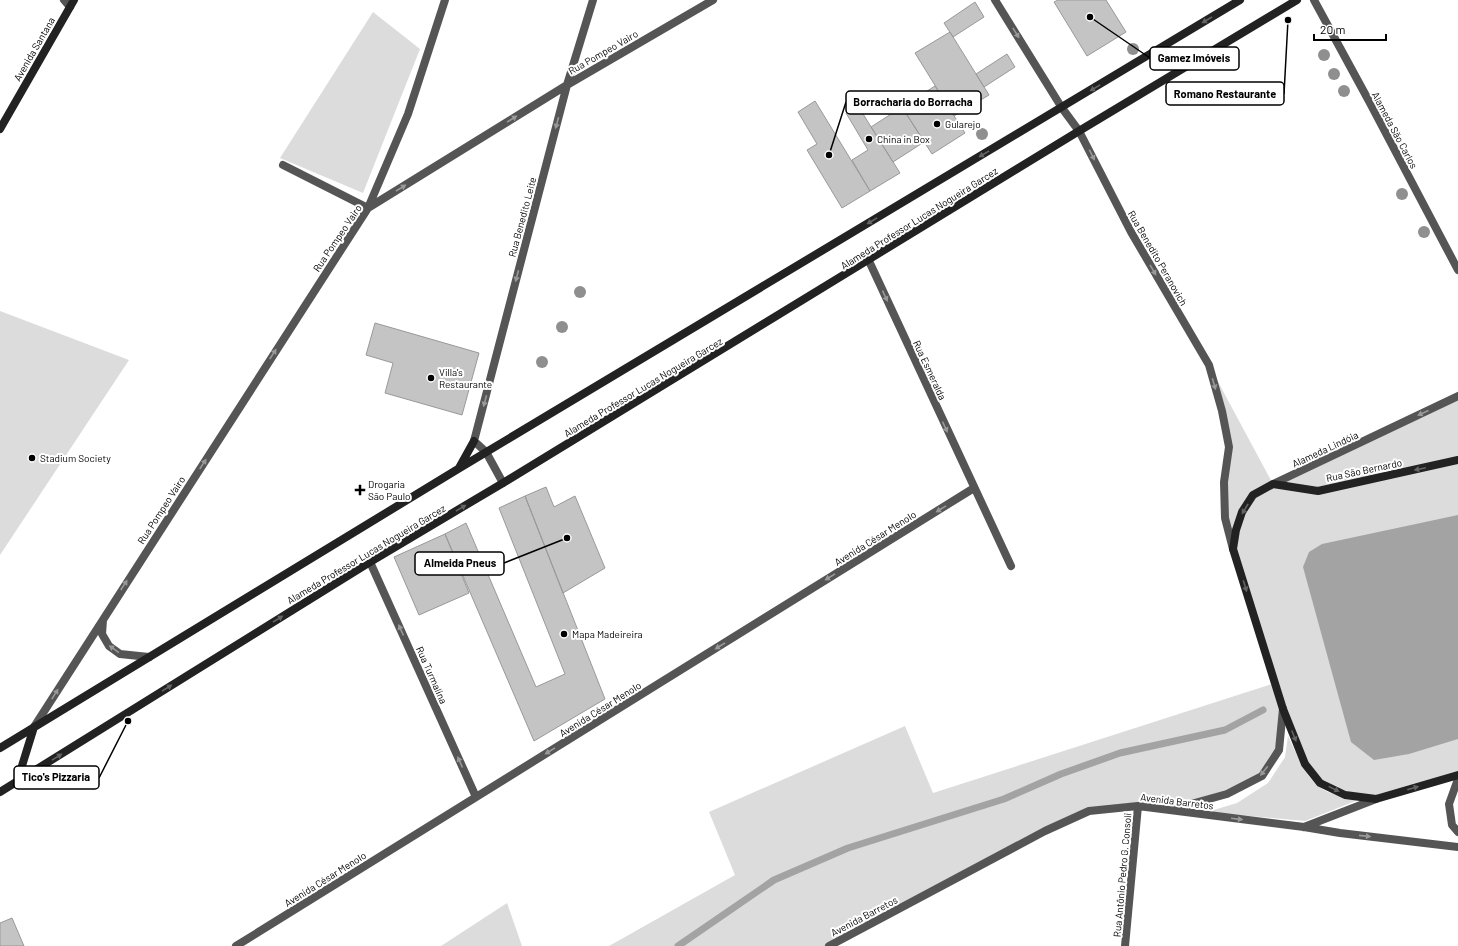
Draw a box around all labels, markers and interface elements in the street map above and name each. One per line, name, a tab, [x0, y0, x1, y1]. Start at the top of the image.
street label: Avenida Santana	[11, 15, 57, 83]
scale bar	[1314, 16, 1386, 42]
one-way arrow	[1201, 17, 1213, 24]
text: 20 m	[1320, 22, 1346, 36]
street label: Rua Pompeo Vairo	[566, 27, 640, 77]
one-way arrow	[1012, 27, 1019, 39]
callout: Gamez Imóveis	[1150, 47, 1239, 70]
text: Gamez Imóveis	[1158, 51, 1231, 64]
callout: Romano Restaurante	[1166, 82, 1284, 105]
one-way arrow	[1089, 84, 1101, 91]
text: Romano Restaurante	[1174, 87, 1276, 100]
street label: Alameda São Carlos	[1370, 90, 1420, 171]
callout: Borracharia do Borracha	[846, 91, 981, 114]
text: Borracharia do Borracha	[853, 95, 973, 108]
one-way arrow	[506, 116, 518, 123]
one-way arrow	[554, 117, 560, 129]
place label: Gularejo	[945, 118, 981, 130]
marker: Gularejo	[932, 119, 942, 129]
place label: China in Box	[877, 133, 930, 145]
marker: China in Box	[864, 134, 874, 144]
one-way arrow	[1089, 149, 1095, 161]
one-way arrow	[978, 151, 990, 158]
street label: Alameda Professor Lucas Nogueira Garcez	[838, 164, 1000, 272]
street label: Rua Benedito Leite	[506, 176, 538, 258]
one-way arrow	[395, 184, 407, 191]
street label: Rua Pompeo Vairo	[310, 202, 364, 274]
street label: Rua Benedito Peranovich	[1126, 208, 1190, 308]
one-way arrow	[867, 217, 877, 225]
one-way arrow	[1149, 264, 1156, 276]
one-way arrow	[514, 269, 520, 282]
one-way arrow	[882, 291, 888, 302]
street label: Alameda Professor Lucas Nogueira Garcez	[562, 335, 725, 439]
street label: Rua Esmeralda	[911, 338, 949, 402]
one-way arrow	[269, 349, 277, 360]
place label: Villa's Restaurante	[439, 366, 492, 390]
marker: Villa's Restaurante	[426, 373, 436, 383]
one-way arrow	[1211, 378, 1217, 390]
one-way arrow	[481, 395, 487, 408]
one-way arrow	[1417, 410, 1428, 416]
one-way arrow	[942, 421, 949, 433]
street label: Alameda Lindóia	[1290, 428, 1360, 470]
place label: Stadium Society	[40, 452, 111, 464]
marker: Stadium Society	[27, 453, 37, 463]
street label: Rua São Bernardo	[1325, 456, 1403, 484]
one-way arrow	[199, 458, 206, 470]
one-way arrow	[1414, 466, 1426, 472]
street label: Rua Pompeo Vairo	[135, 474, 187, 546]
place label: Drogaria São Paulo	[368, 478, 410, 502]
marker: Drogaria São Paulo	[355, 485, 365, 495]
street label: Alameda Professor Lucas Nogueira Garcez	[285, 502, 448, 606]
one-way arrow	[1241, 503, 1248, 515]
one-way arrow	[455, 505, 467, 512]
one-way arrow	[935, 505, 946, 512]
street label: Avenida César Menolo	[832, 508, 918, 568]
callout: Almeida Pneus	[415, 552, 504, 575]
text: Almeida Pneus	[424, 556, 497, 569]
one-way arrow	[824, 574, 836, 581]
one-way arrow	[121, 579, 128, 590]
one-way arrow	[1242, 580, 1248, 592]
one-way arrow	[272, 616, 284, 623]
one-way arrow	[398, 625, 404, 636]
place label: Mapa Madeireira	[572, 628, 643, 640]
marker: Mapa Madeireira	[559, 629, 569, 639]
one-way arrow	[715, 642, 725, 650]
street label: Rua Turmalina	[414, 644, 450, 706]
one-way arrow	[109, 645, 119, 653]
street label: Avenida César Menolo	[557, 679, 643, 739]
one-way arrow	[161, 685, 173, 692]
one-way arrow	[51, 689, 59, 699]
one-way arrow	[1291, 730, 1297, 742]
one-way arrow	[544, 748, 556, 755]
one-way arrow	[52, 753, 62, 761]
one-way arrow	[457, 756, 463, 767]
callout: Tico's Pizzaria	[14, 766, 99, 789]
one-way arrow	[1260, 766, 1269, 777]
text: Tico's Pizzaria	[22, 770, 90, 783]
one-way arrow	[1407, 785, 1419, 791]
one-way arrow	[1328, 786, 1339, 792]
street label: Avenida Barretos	[1140, 791, 1215, 811]
street label: Rua Antônio Pedro G. Consoli	[1111, 812, 1133, 938]
one-way arrow	[1231, 816, 1243, 822]
one-way arrow	[1359, 833, 1371, 840]
street label: Avenida César Menolo	[282, 849, 368, 909]
street label: Avenida Barretos	[829, 893, 900, 939]

